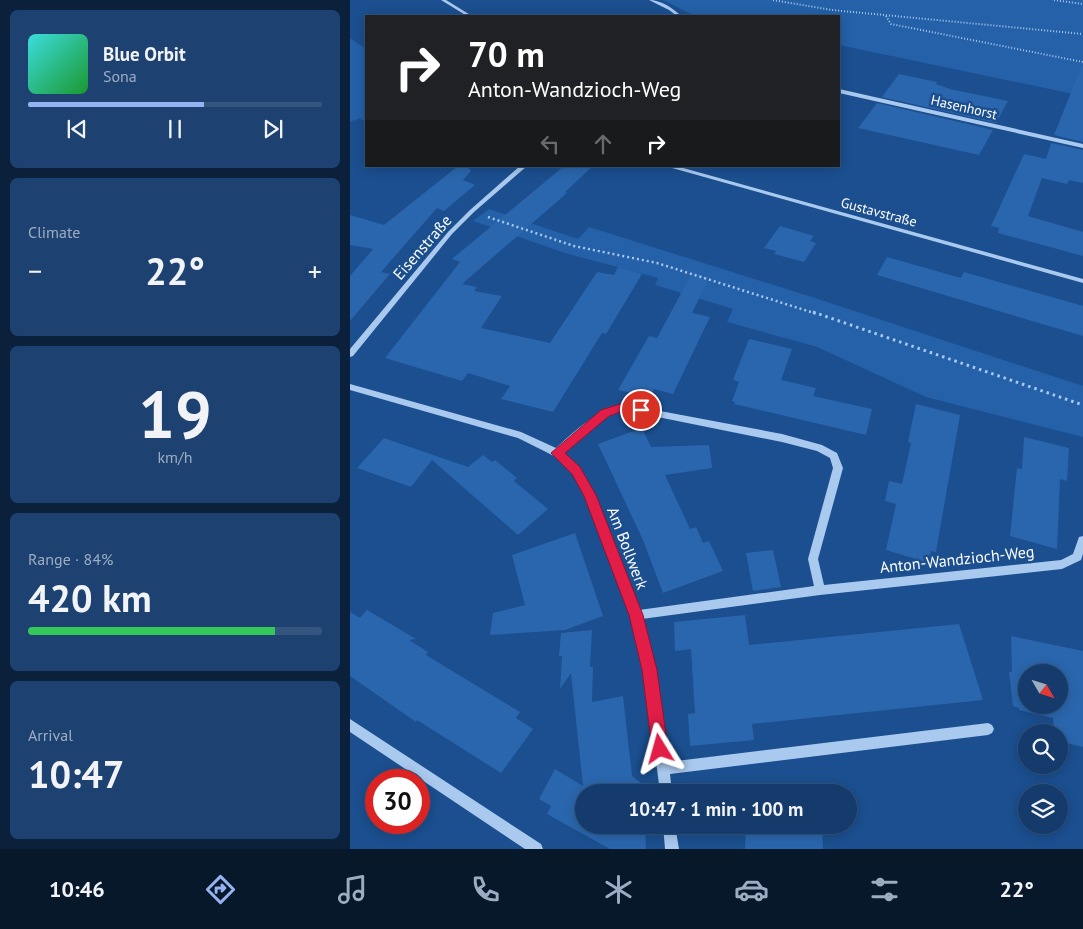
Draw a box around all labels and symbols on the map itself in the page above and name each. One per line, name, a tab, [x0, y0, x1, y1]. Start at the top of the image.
street label: Hasenhorst	[929, 91, 999, 123]
street label: Gustavstraße	[839, 193, 919, 231]
street label: Eisenstraße	[388, 210, 456, 284]
pin	[620, 389, 662, 431]
street label: Am Bollwerk	[603, 504, 653, 592]
street label: Anton-Wandzioch-Weg	[879, 541, 1035, 577]
north arrow	[1018, 664, 1068, 714]
position arrow	[633, 722, 685, 774]
speed limit sign: 30	[365, 769, 430, 834]

